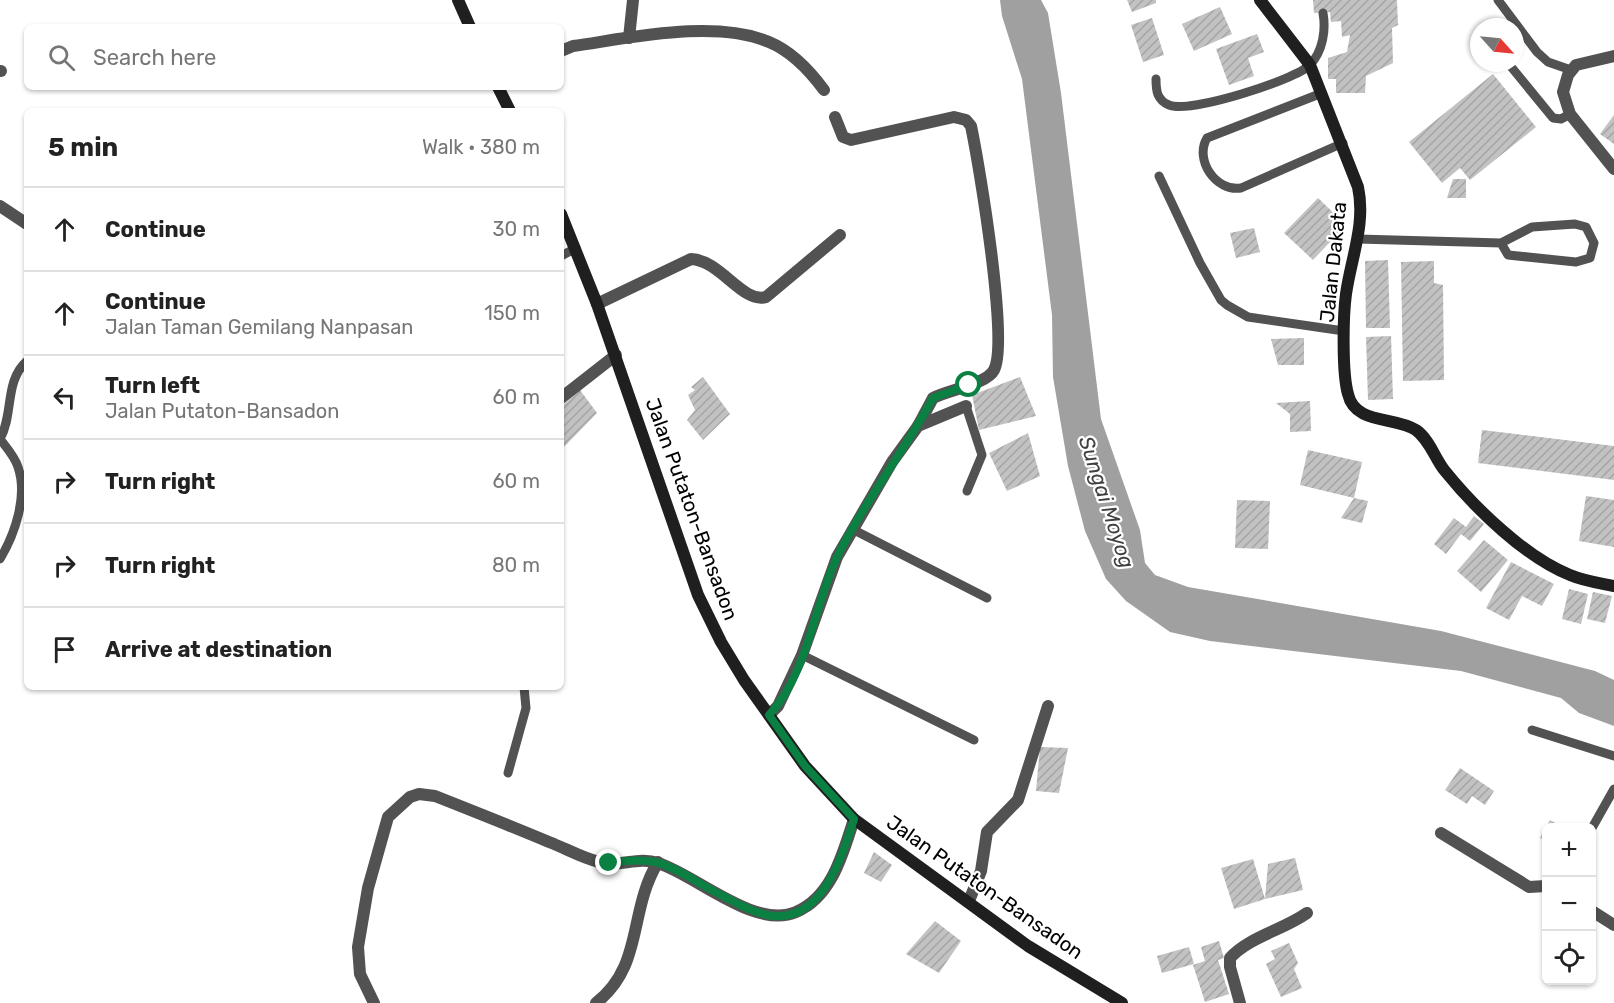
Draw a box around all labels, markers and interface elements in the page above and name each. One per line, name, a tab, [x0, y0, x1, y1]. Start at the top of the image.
north arrow	[1470, 18, 1524, 72]
search box	[24, 24, 564, 90]
icon: search	[45, 41, 78, 74]
text: Search here	[93, 44, 216, 71]
text: 5 min	[48, 132, 118, 163]
text: Walk · 380 m	[422, 135, 540, 159]
street label: Jalan Dakata	[1315, 200, 1351, 324]
icon: ahead	[48, 213, 81, 246]
text: Continue	[105, 216, 206, 243]
text: 30 m	[493, 217, 540, 241]
text: Continue	[105, 288, 206, 315]
icon: ahead	[48, 297, 81, 330]
text: 150 m	[484, 301, 540, 325]
text: Jalan Taman Gemilang Nanpasan	[105, 315, 413, 339]
route start	[955, 371, 981, 397]
text: Turn left	[105, 372, 200, 399]
icon: left	[48, 381, 81, 414]
text: 60 m	[493, 385, 540, 409]
street label: Jalan Putaton-Bansadon	[641, 395, 743, 623]
text: Jalan Putaton-Bansadon	[105, 399, 339, 423]
water label: Sungai Moyog	[1074, 433, 1140, 571]
icon: right	[48, 465, 81, 498]
text: Turn right	[105, 468, 215, 495]
text: 60 m	[493, 469, 540, 493]
icon: right	[48, 549, 81, 582]
text: Turn right	[105, 552, 215, 579]
text: 80 m	[492, 553, 540, 577]
icon: arrive	[48, 633, 81, 666]
text: Arrive at destination	[105, 636, 332, 663]
street label: Jalan Putaton-Bansadon	[882, 810, 1088, 964]
map controls	[1542, 823, 1596, 985]
button: +	[1542, 823, 1596, 877]
route end	[595, 849, 621, 875]
button: −	[1542, 877, 1596, 931]
button: locate	[1542, 931, 1596, 985]

